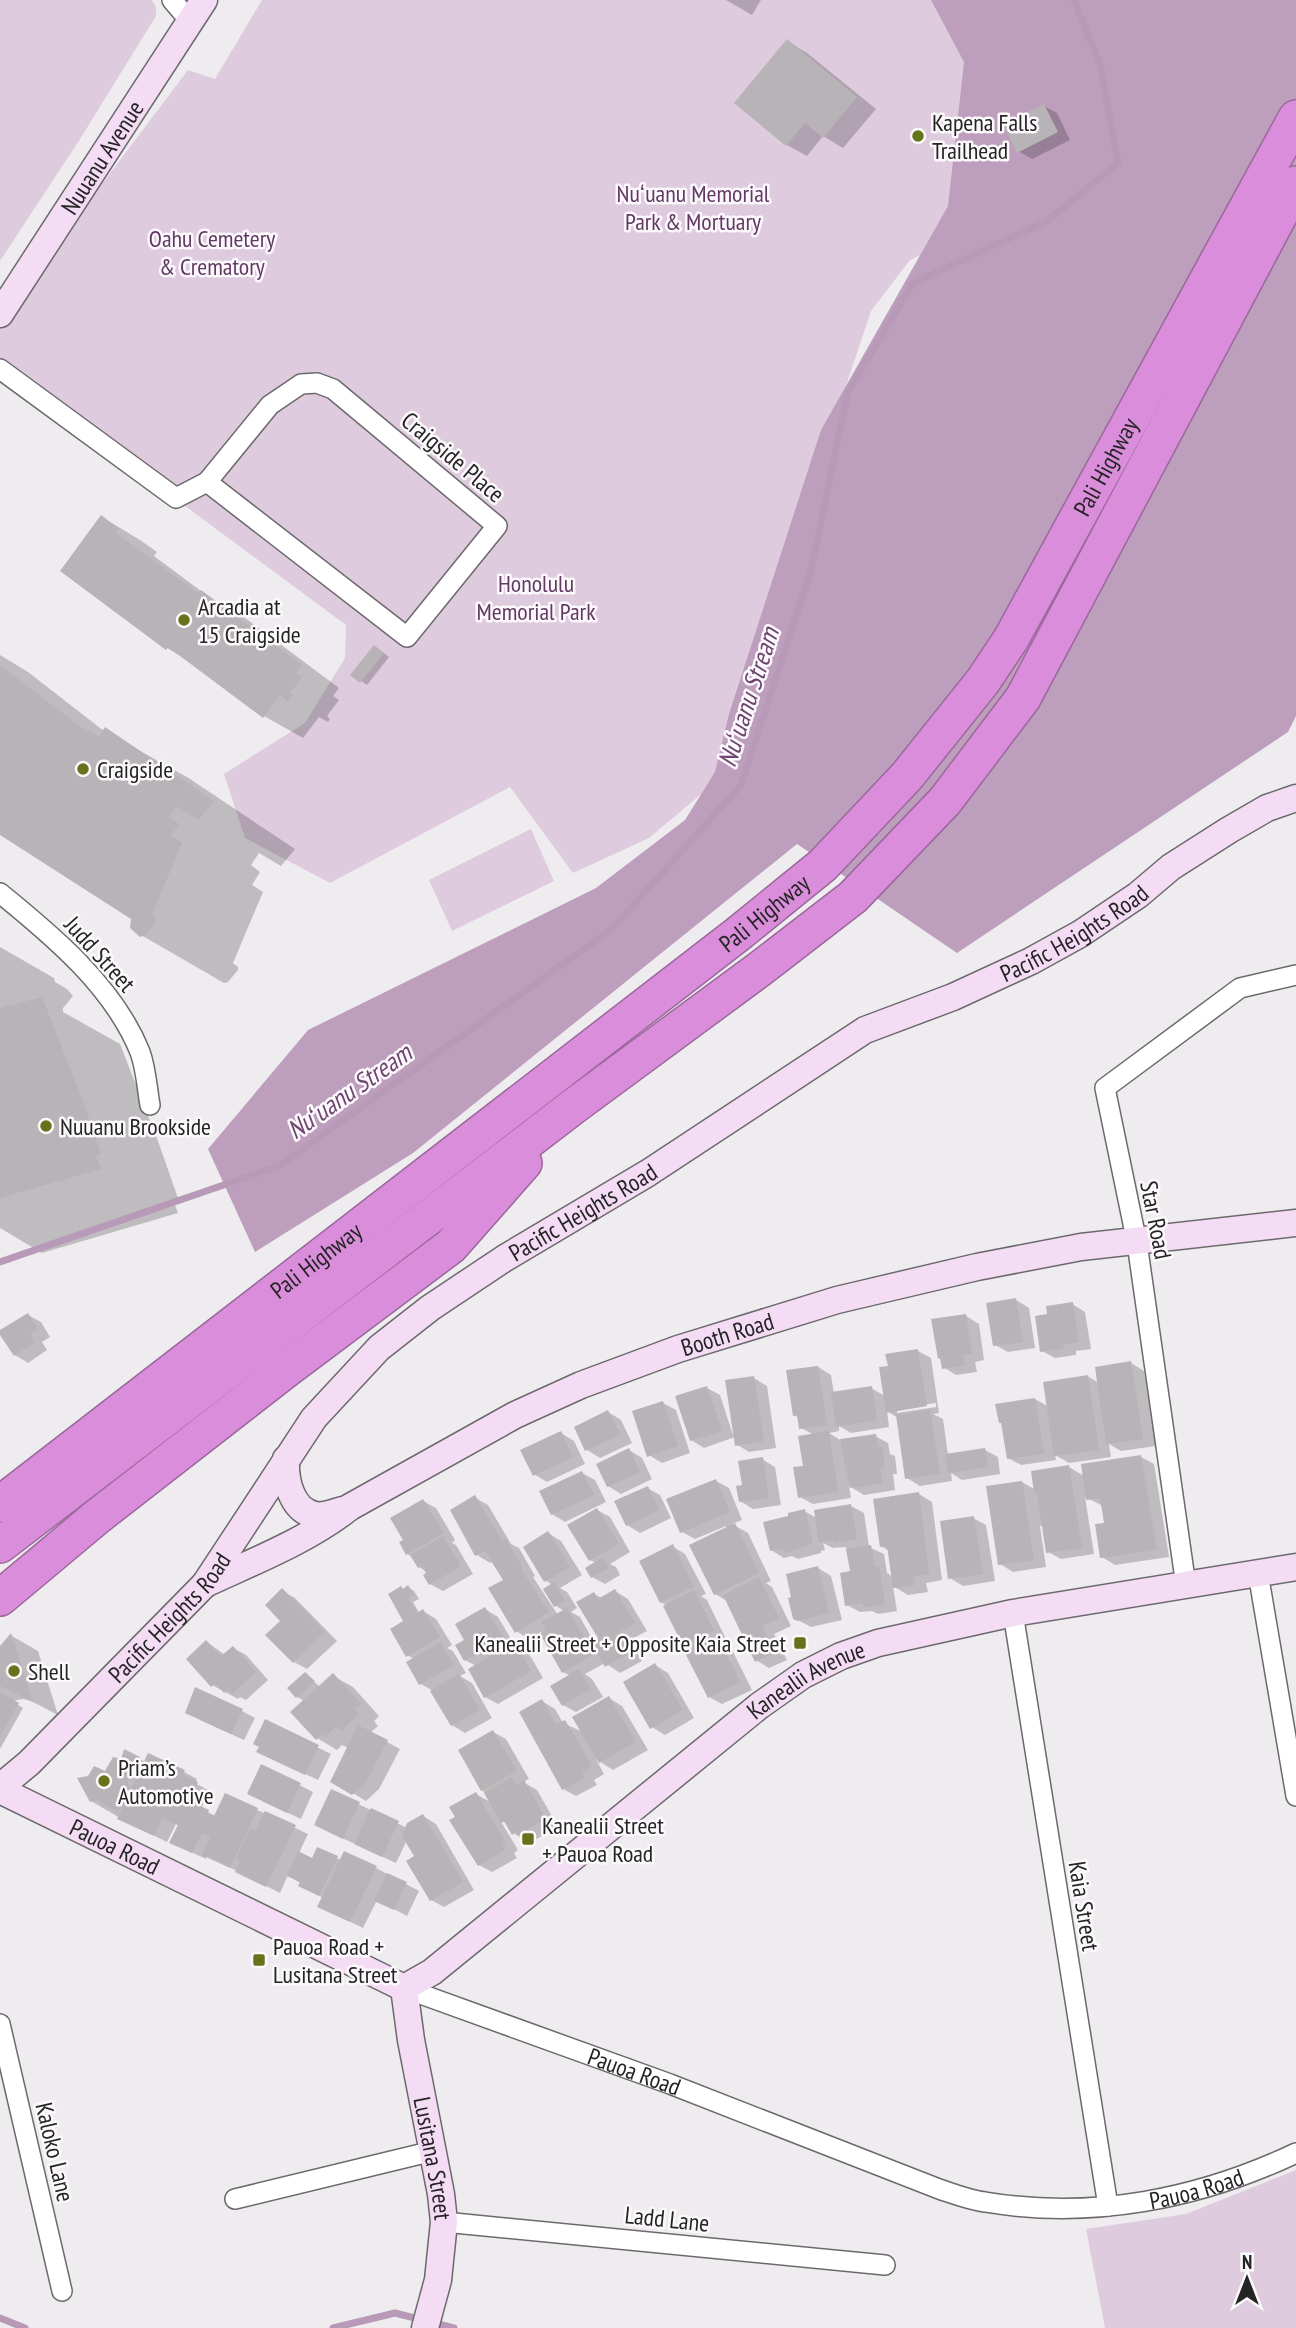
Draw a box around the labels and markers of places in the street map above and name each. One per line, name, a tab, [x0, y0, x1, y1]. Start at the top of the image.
place label: Kapena Falls Trailhead	[932, 107, 1037, 166]
marker: Kapena Falls Trailhead	[910, 128, 926, 144]
place label: Arcadia at 15 Craigside	[198, 591, 301, 650]
marker: Arcadia at 15 Craigside	[176, 612, 192, 628]
place label: Craigside	[97, 754, 173, 785]
marker: Craigside	[75, 761, 91, 777]
place label: Nuuanu Brookside	[60, 1111, 211, 1142]
marker: Nuuanu Brookside	[38, 1118, 54, 1134]
place label: Kanealii Street + Opposite Kaia Street	[474, 1628, 786, 1659]
marker: Kanealii Street + Opposite Kaia Street	[792, 1635, 808, 1651]
place label: Shell	[28, 1656, 70, 1687]
marker: Shell	[6, 1663, 22, 1679]
place label: Priam’s Automotive	[118, 1752, 214, 1811]
marker: Priam’s Automotive	[96, 1773, 112, 1789]
place label: Kanealii Street + Pauoa Road	[542, 1810, 664, 1869]
marker: Kanealii Street + Pauoa Road	[520, 1831, 536, 1847]
place label: Pauoa Road + Lusitana Street	[273, 1931, 398, 1990]
marker: Pauoa Road + Lusitana Street	[251, 1952, 267, 1968]

